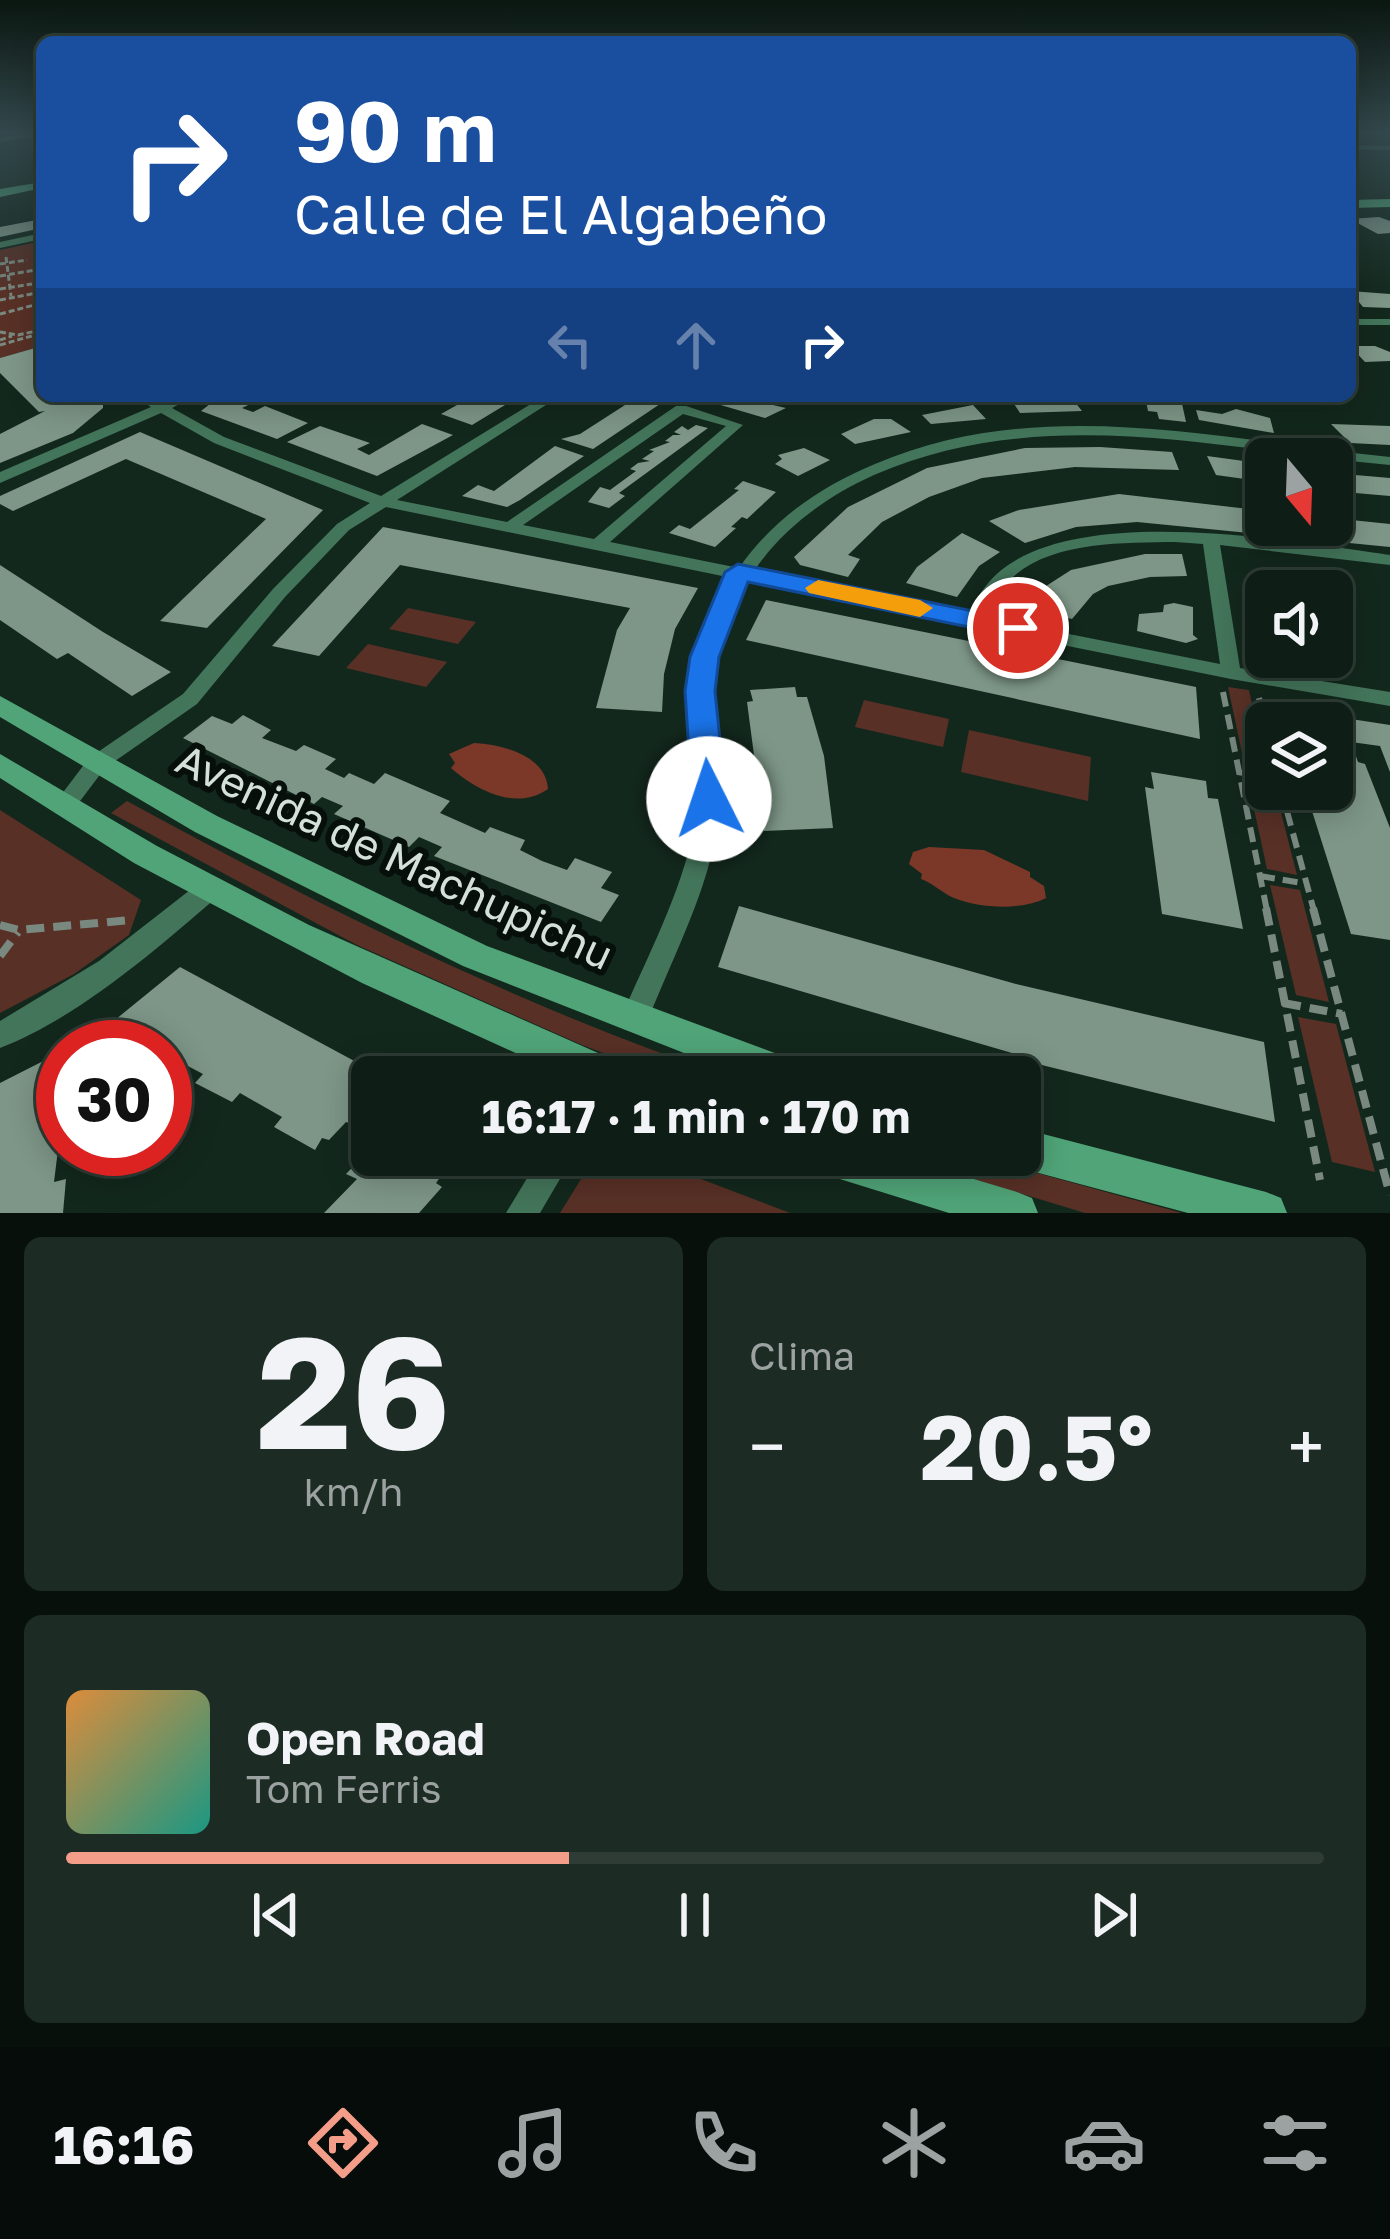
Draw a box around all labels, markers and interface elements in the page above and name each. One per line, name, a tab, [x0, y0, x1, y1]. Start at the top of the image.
text: 90 m	[294, 80, 496, 180]
icon: right	[96, 84, 252, 240]
text: Calle de El Algabeño	[294, 181, 828, 246]
icon: left	[537, 312, 603, 378]
icon: ahead	[663, 312, 729, 378]
icon: right	[789, 312, 855, 378]
north arrow	[1245, 438, 1353, 546]
map controls	[1245, 438, 1353, 810]
button: sound	[1245, 570, 1353, 678]
pin	[967, 577, 1069, 679]
icon: arrive	[985, 595, 1051, 661]
button: layers	[1245, 702, 1353, 810]
street label: Avenida de Machupichu	[169, 733, 621, 979]
position arrow	[646, 736, 772, 862]
speed limit sign: 30	[36, 1020, 192, 1176]
text: 16:17 · 1 min · 170 m	[482, 1089, 910, 1143]
text: 26	[256, 1296, 451, 1483]
text: Clima	[749, 1332, 855, 1379]
text: 20.5°	[920, 1392, 1153, 1500]
text: −	[749, 1406, 785, 1486]
text: +	[1288, 1406, 1324, 1486]
text: km/h	[304, 1468, 403, 1515]
text: Open Road	[246, 1711, 485, 1765]
text: Tom Ferris	[246, 1765, 441, 1812]
icon: previous	[243, 1882, 309, 1948]
icon: pause	[662, 1882, 728, 1948]
icon: next	[1081, 1882, 1147, 1948]
icon: directions	[301, 2101, 385, 2185]
icon: music	[491, 2101, 575, 2185]
icon: phone	[682, 2101, 766, 2185]
icon: climate	[872, 2101, 956, 2185]
icon: car	[1062, 2101, 1146, 2185]
icon: filters	[1253, 2101, 1337, 2185]
text: 16:16	[53, 2111, 195, 2176]

